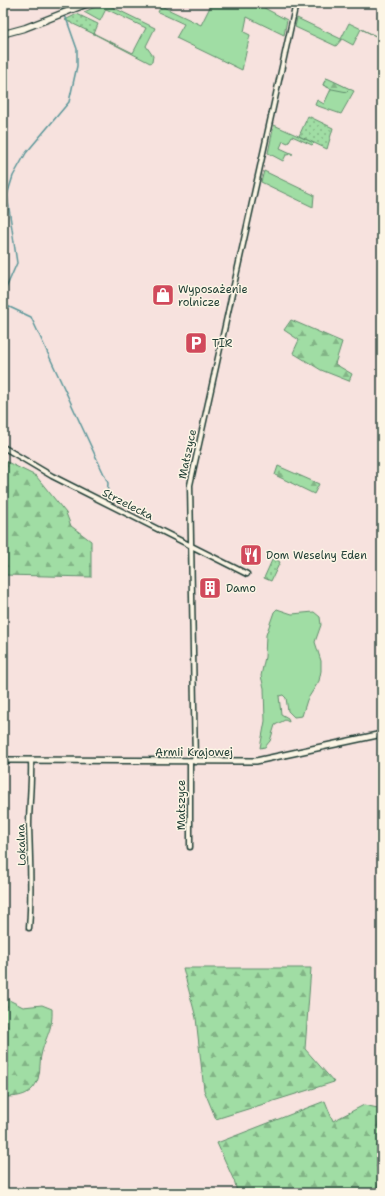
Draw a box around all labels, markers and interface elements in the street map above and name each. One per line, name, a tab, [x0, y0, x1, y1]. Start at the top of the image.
shop icon: Wyposażenie rolnicze	[150, 282, 176, 308]
place label: Wyposażenie rolnicze	[178, 282, 248, 310]
parking icon: TIR	[183, 330, 209, 356]
place label: TIR	[212, 336, 233, 351]
street label: Małszyce	[175, 428, 200, 480]
street label: Strzelecka	[100, 485, 156, 524]
restaurant icon: Dom Weselny Eden	[238, 542, 264, 568]
place label: Dom Weselny Eden	[266, 548, 367, 563]
building icon: Damo	[197, 575, 223, 601]
place label: Damo	[226, 581, 256, 596]
street label: Armii Krajowej	[155, 745, 233, 760]
street label: Małszyce	[174, 780, 189, 830]
street label: Lokalna	[13, 824, 30, 866]

